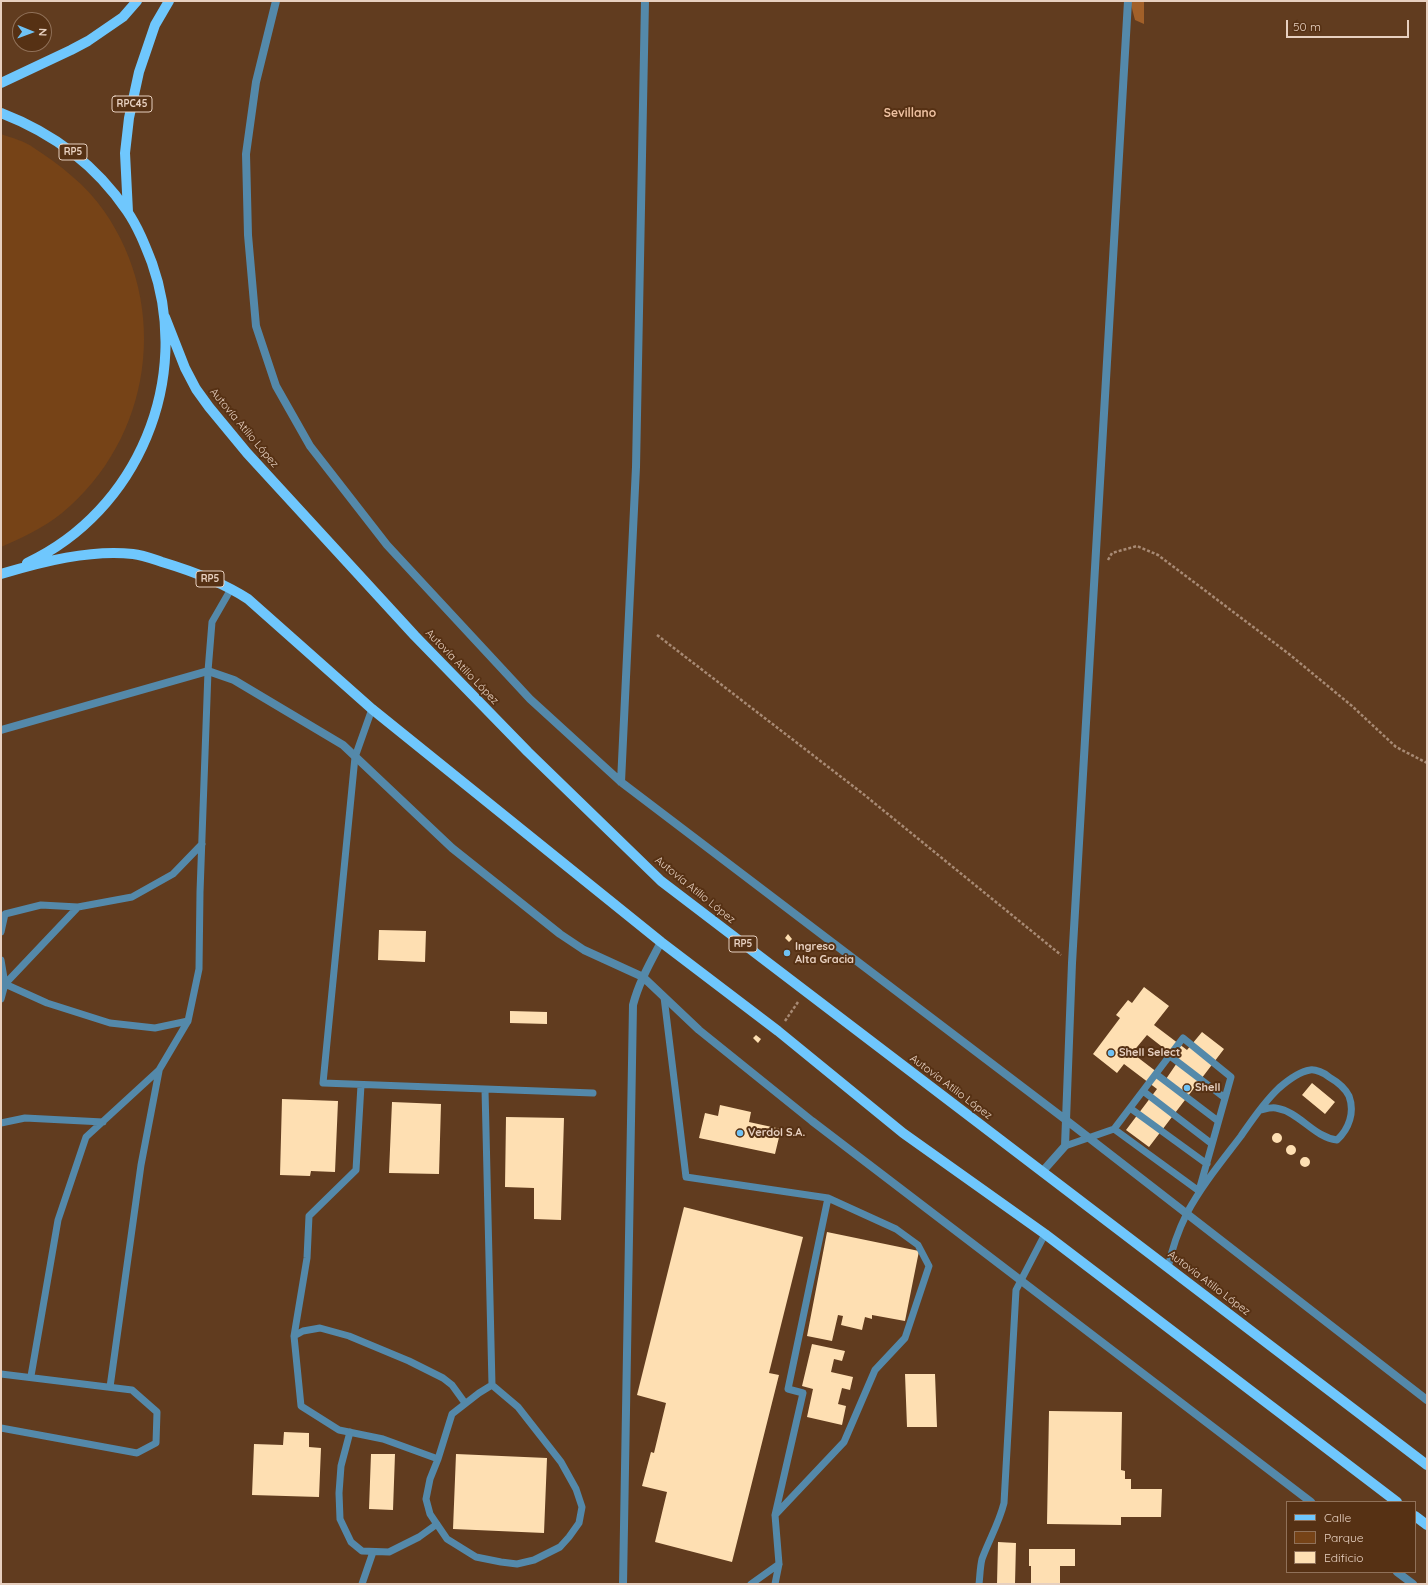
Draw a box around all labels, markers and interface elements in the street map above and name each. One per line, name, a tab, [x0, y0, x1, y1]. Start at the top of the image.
north arrow	[12, 12, 52, 52]
scale bar	[1288, 12, 1411, 38]
text: 50 m	[1293, 19, 1321, 34]
text: N	[36, 28, 50, 36]
road number: RPC45	[112, 96, 152, 112]
district label: Sevillano	[884, 106, 936, 120]
road number: RP5	[59, 144, 87, 160]
street label: Autovía Atilio López	[207, 386, 281, 470]
road number: RP5	[196, 571, 224, 587]
street label: Autovía Atilio López	[423, 627, 501, 707]
street label: Autovía Atilio López	[652, 854, 738, 926]
road number: RP5	[729, 936, 757, 952]
place label: Ingreso Alta Gracia	[795, 940, 854, 966]
marker: Ingreso Alta Gracia	[782, 948, 792, 958]
place label: Shell Select	[1119, 1046, 1180, 1060]
marker: Shell Select	[1106, 1048, 1116, 1058]
street label: Autovía Atilio López	[907, 1052, 995, 1122]
place label: Shell	[1195, 1081, 1220, 1095]
marker: Shell	[1182, 1083, 1192, 1093]
place label: Verdol S.A.	[748, 1126, 805, 1140]
marker: Verdol S.A.	[735, 1128, 745, 1138]
street label: Autovía Atilio López	[1165, 1248, 1253, 1318]
legend	[1286, 1501, 1416, 1573]
text: Calle	[1324, 1510, 1351, 1525]
text: Parque	[1324, 1530, 1364, 1545]
text: Edificio	[1324, 1550, 1364, 1565]

